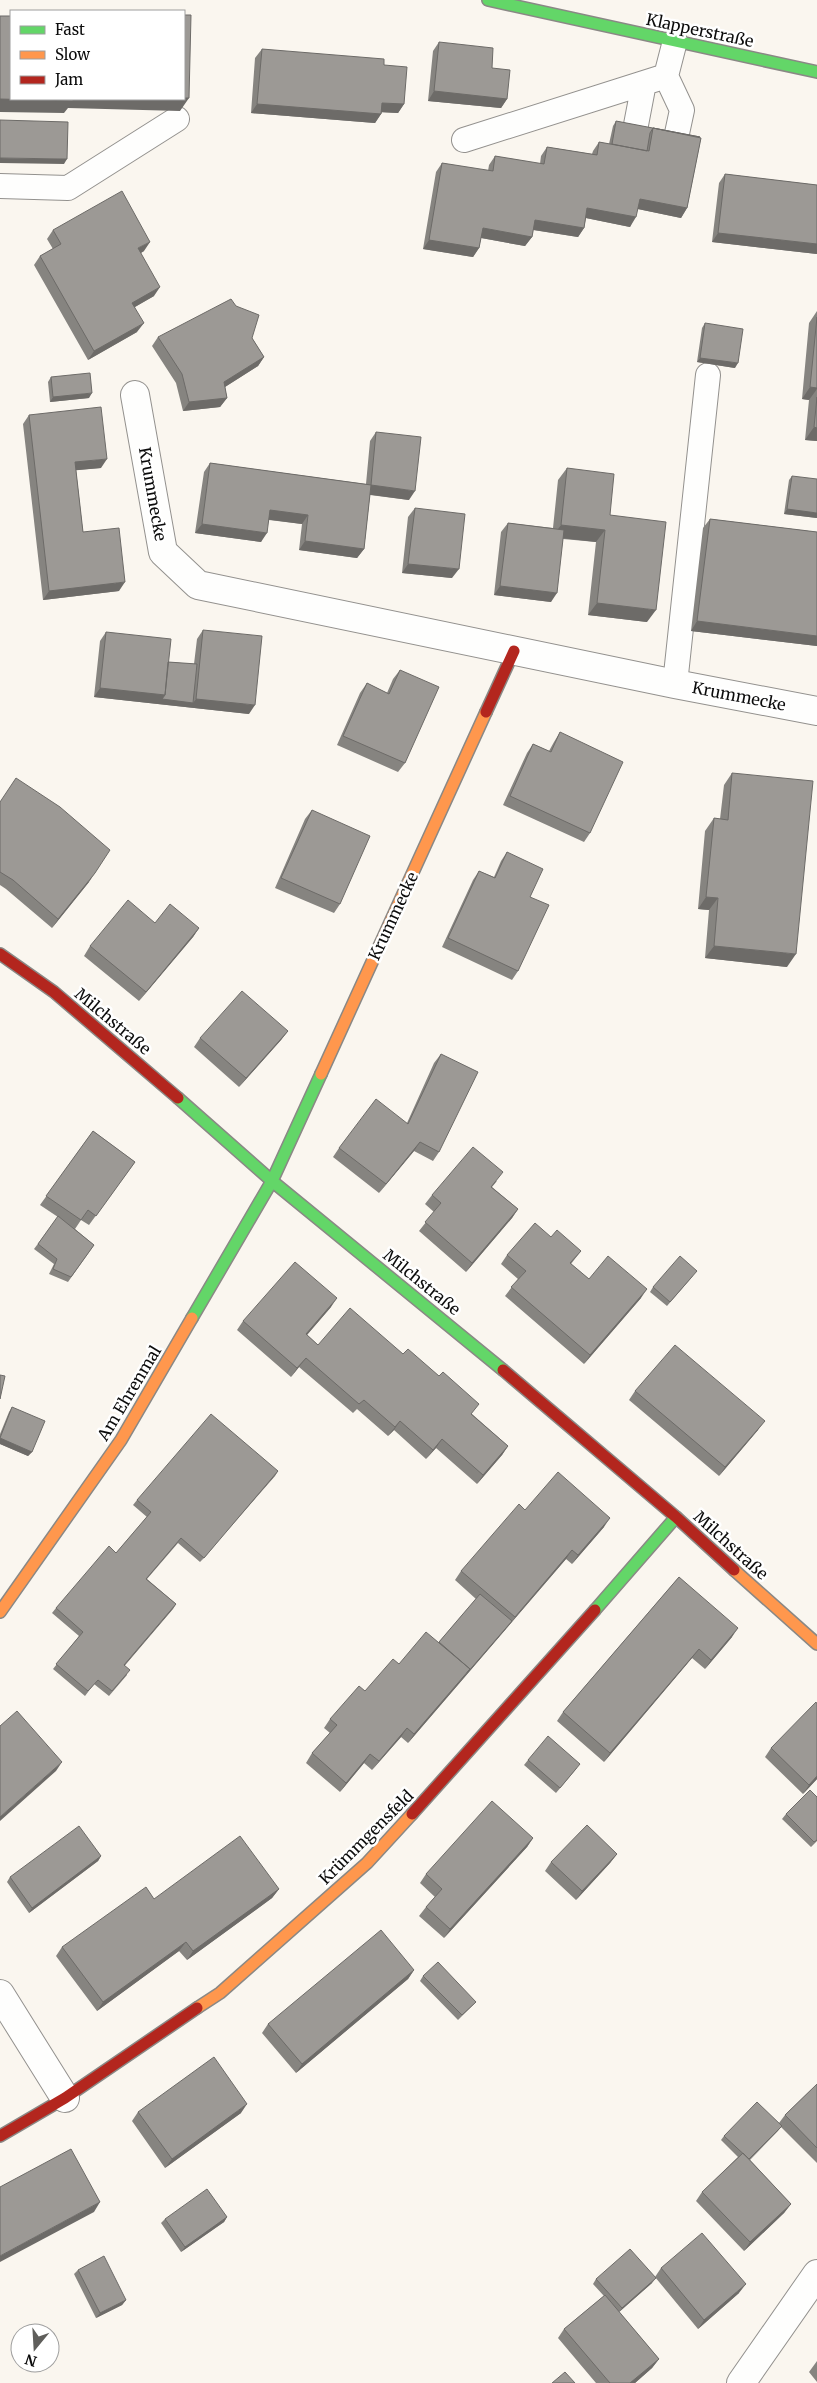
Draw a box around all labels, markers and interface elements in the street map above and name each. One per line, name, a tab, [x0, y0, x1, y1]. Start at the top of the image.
street label: Klapperstraße	[644, 9, 756, 51]
legend	[10, 10, 185, 100]
text: Fast	[55, 20, 85, 39]
text: Slow	[55, 45, 90, 64]
text: Jam	[54, 70, 83, 89]
street label: Krummecke	[135, 445, 171, 543]
street label: Krummecke	[690, 677, 788, 715]
street label: Krummecke	[364, 869, 422, 963]
street label: Milchstraße	[71, 983, 155, 1059]
street label: Milchstraße	[380, 1245, 464, 1319]
street label: Am Ehrenmal	[92, 1342, 165, 1445]
street label: Milchstraße	[690, 1506, 772, 1584]
street label: Krümmgensfeld	[315, 1785, 418, 1888]
north arrow	[10, 2323, 60, 2373]
text: N	[23, 2350, 39, 2371]

